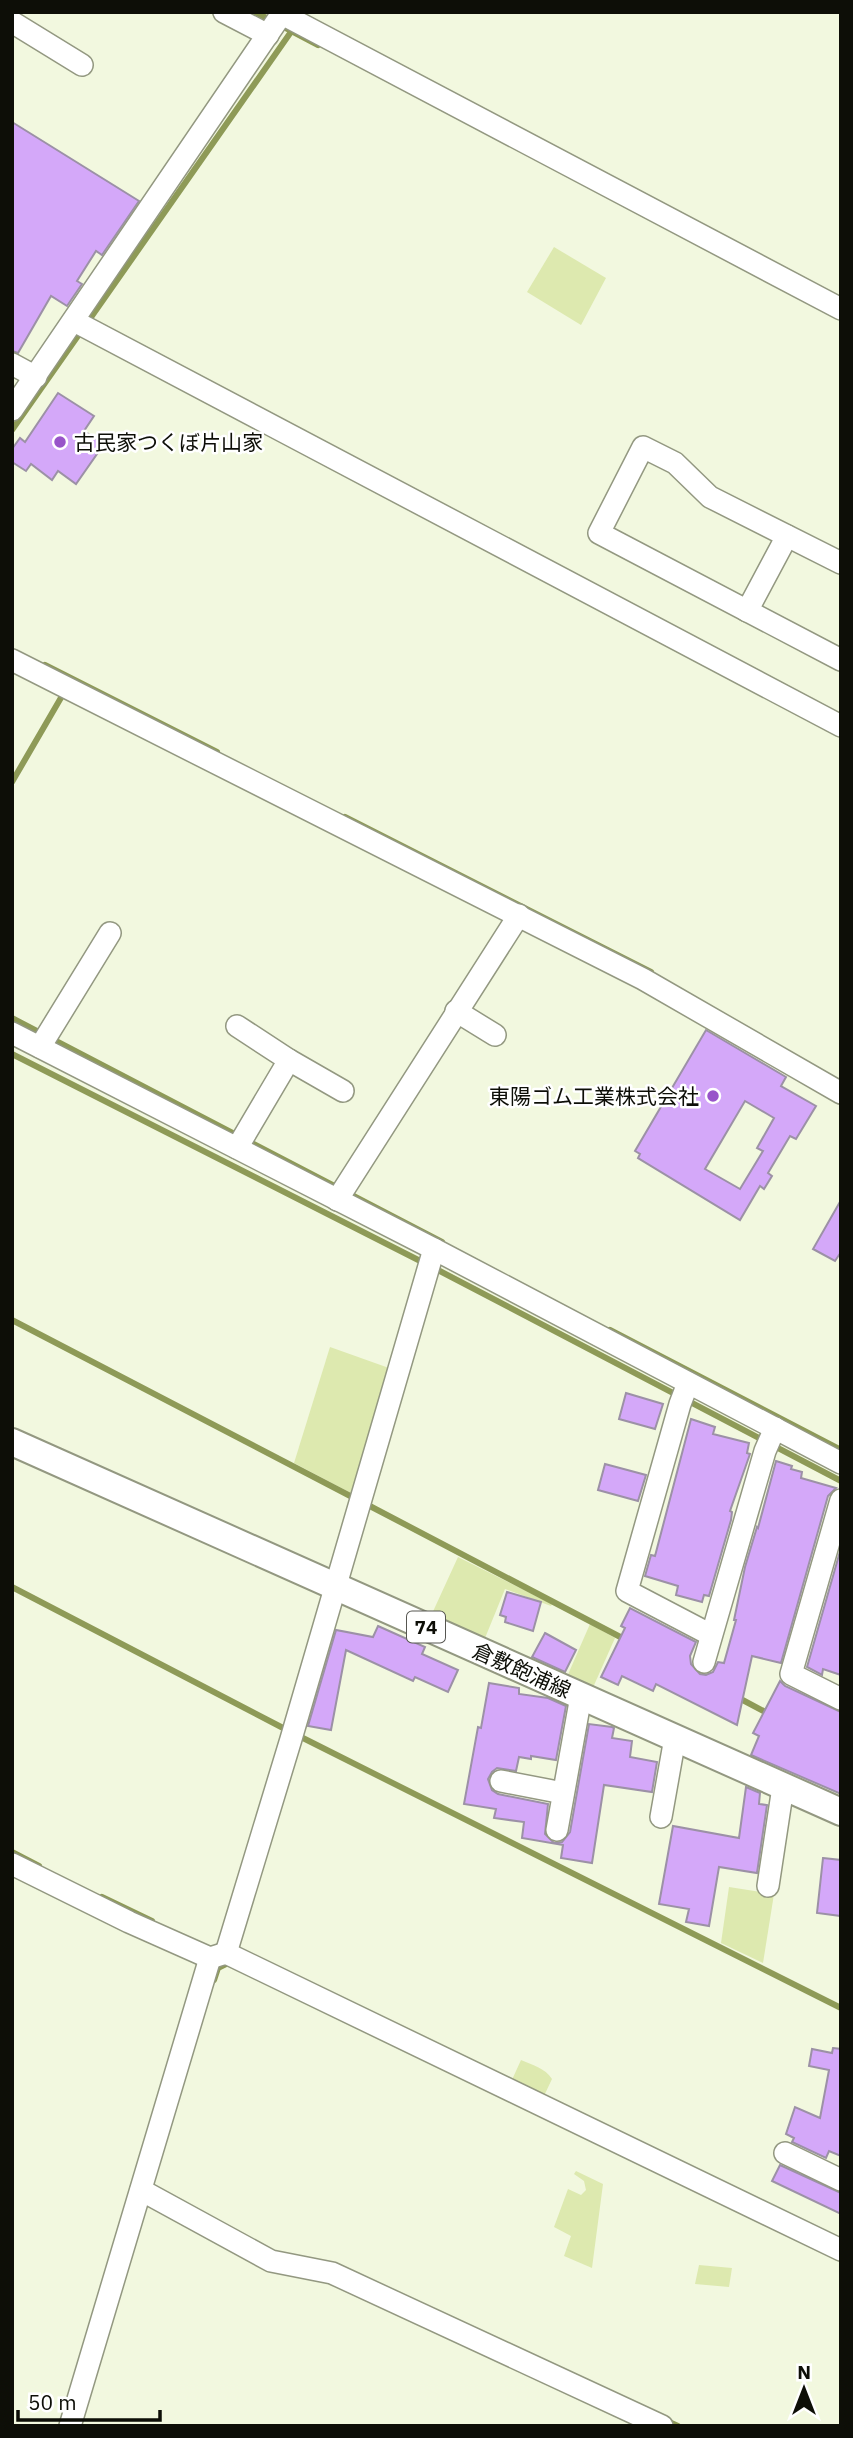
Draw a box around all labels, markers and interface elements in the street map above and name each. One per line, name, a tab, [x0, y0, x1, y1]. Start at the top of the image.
place label: 古民家つくぼ片山家	[74, 428, 263, 456]
marker: 古民家つくぼ片山家	[52, 434, 68, 450]
place label: 東陽ゴム工業株式会社	[489, 1082, 699, 1110]
marker: 東陽ゴム工業株式会社	[705, 1088, 721, 1104]
road number: 74	[407, 1611, 445, 1642]
street label: 倉敷飽浦線	[468, 1636, 576, 1704]
north arrow	[769, 2354, 839, 2424]
text: N	[797, 2360, 811, 2384]
scale bar	[18, 2378, 159, 2422]
text: 50 m	[28, 2388, 77, 2416]

